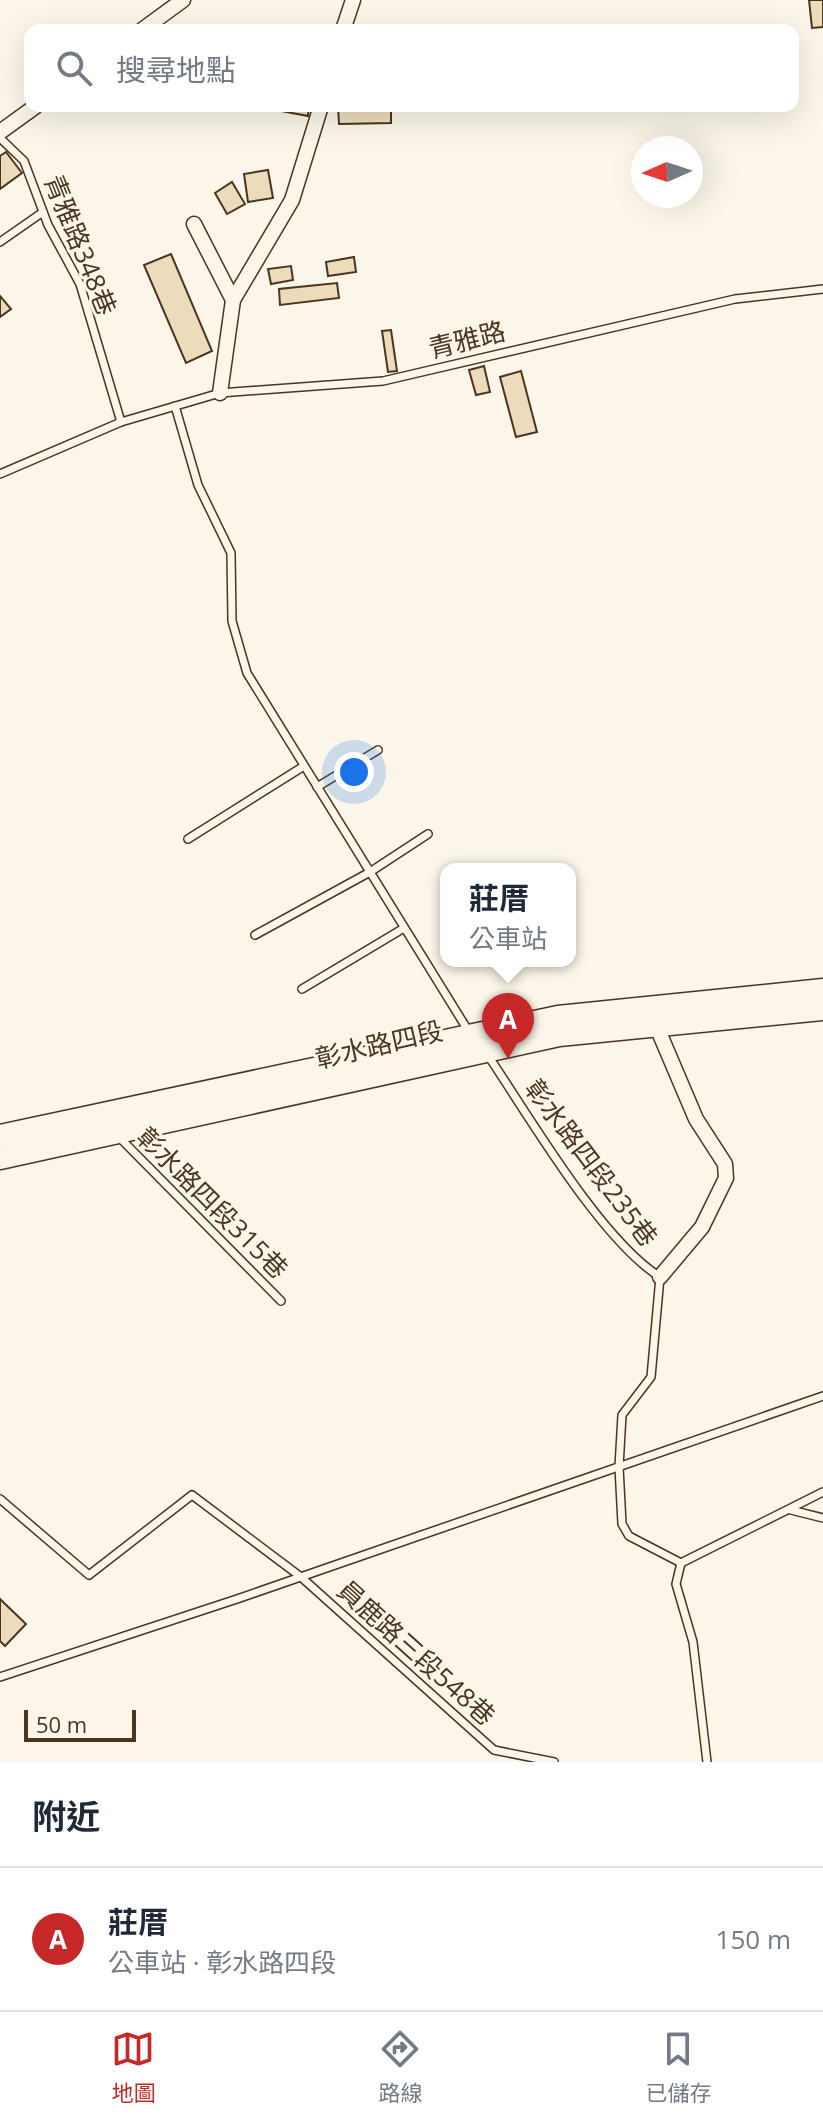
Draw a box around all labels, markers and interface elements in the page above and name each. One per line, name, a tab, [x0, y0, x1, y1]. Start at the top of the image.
search box	[24, 24, 799, 112]
icon: search	[52, 46, 96, 90]
text: 搜尋地點	[116, 49, 236, 90]
north arrow	[631, 136, 703, 208]
street label: 青雅路348巷	[36, 169, 125, 320]
street label: 青雅路	[425, 312, 509, 366]
your location	[334, 752, 374, 792]
popup	[440, 863, 576, 967]
text: 莊厝	[469, 877, 529, 918]
text: 公車站	[469, 920, 547, 956]
pin: A	[482, 993, 534, 1059]
street label: 彰水路四段	[311, 1012, 446, 1076]
street label: 彰水路四段235巷	[517, 1071, 667, 1253]
street label: 彰水路四段315巷	[129, 1119, 296, 1286]
street label: 員鹿路三段548巷	[330, 1572, 503, 1733]
scale bar	[24, 1706, 136, 1742]
text: 50 m	[36, 1709, 87, 1739]
text: 附近	[32, 1793, 100, 1839]
text: 莊厝	[108, 1901, 168, 1942]
text: A	[49, 1921, 67, 1957]
text: 150 m	[716, 1921, 791, 1957]
text: 公車站 · 彰水路四段	[108, 1944, 336, 1980]
tab: 地圖	[111, 2027, 156, 2107]
tab: 路線	[378, 2027, 423, 2107]
tab: 已儲存	[645, 2027, 712, 2107]

